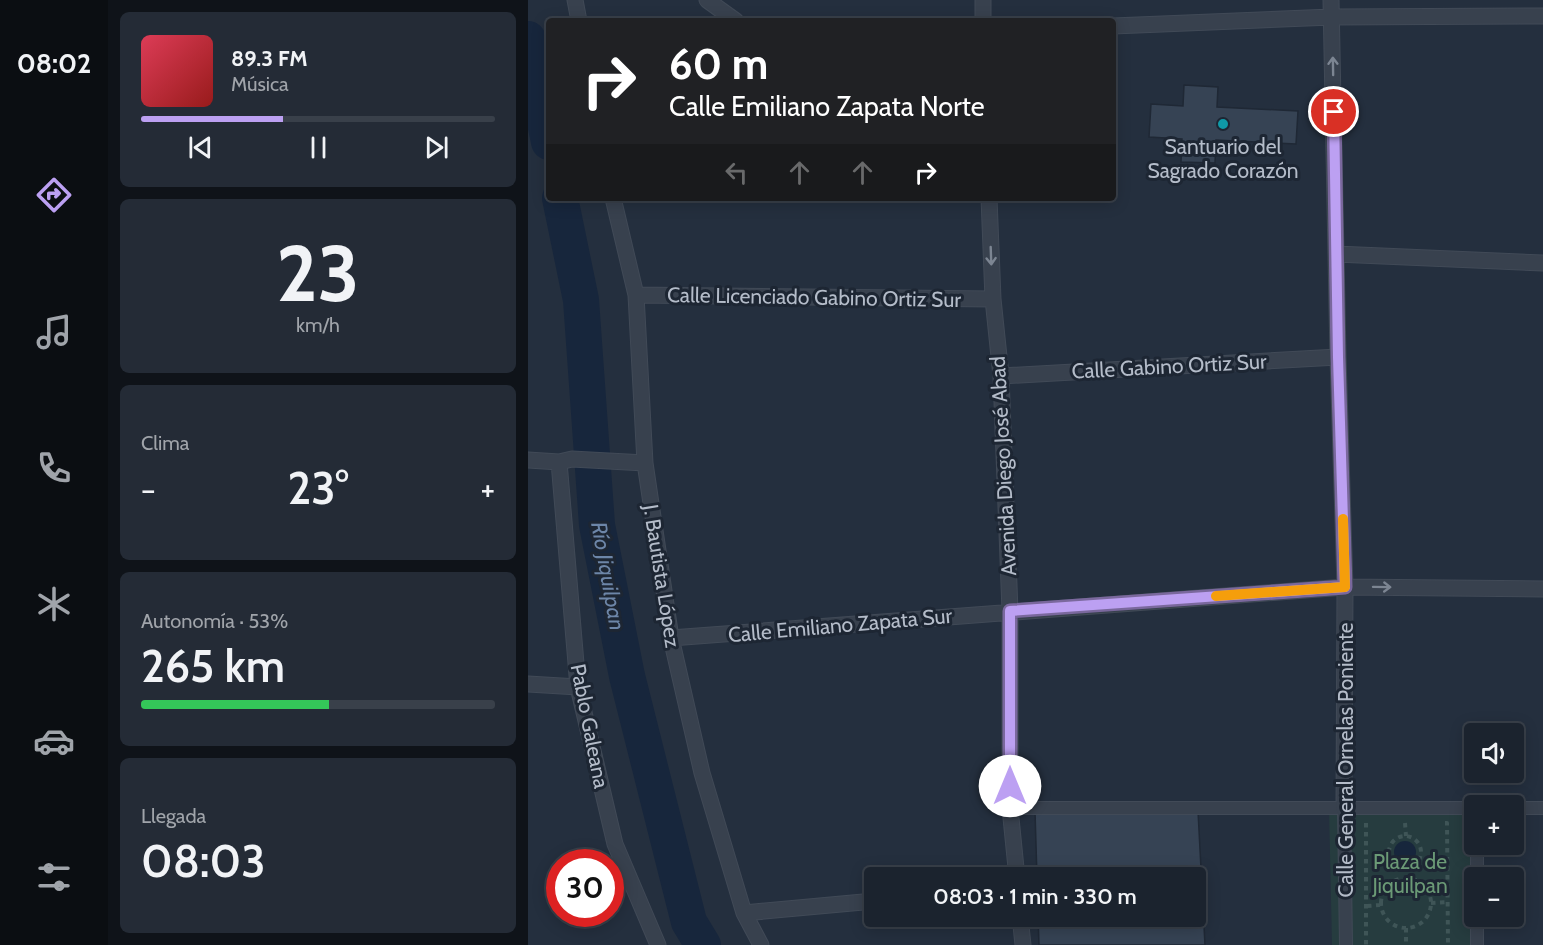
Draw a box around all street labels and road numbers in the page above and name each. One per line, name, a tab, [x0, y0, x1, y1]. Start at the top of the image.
street label: Calle Licenciado Gabino Ortiz Sur	[667, 282, 962, 312]
street label: Calle Gabino Ortiz Sur	[1071, 348, 1267, 384]
street label: Avenida Diego José Abad	[985, 356, 1021, 576]
street label: J. Bautista López	[638, 502, 686, 649]
street label: Calle Emiliano Zapata Sur	[727, 603, 953, 647]
street label: Calle General Ornelas Poniente	[1333, 622, 1358, 897]
street label: Pablo Galeana	[566, 662, 614, 790]

